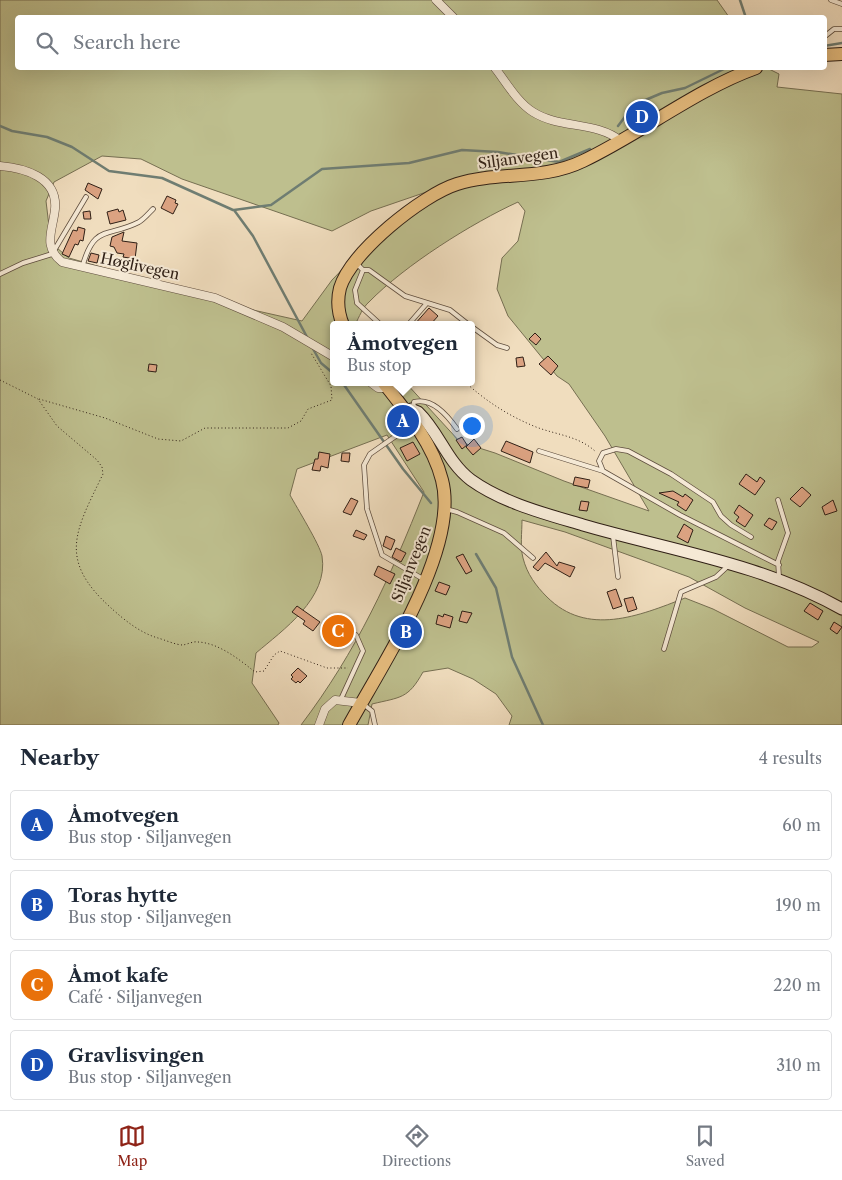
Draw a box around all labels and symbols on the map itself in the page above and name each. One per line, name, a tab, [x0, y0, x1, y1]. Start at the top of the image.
pin: D	[626, 98, 658, 136]
street label: Siljanvegen	[477, 143, 560, 173]
street label: Høglivegen	[99, 248, 182, 284]
pin: A	[387, 402, 419, 440]
your location	[459, 413, 485, 439]
street label: Siljanvegen	[387, 522, 435, 605]
pin: C	[322, 612, 354, 650]
pin: B	[390, 613, 422, 651]

